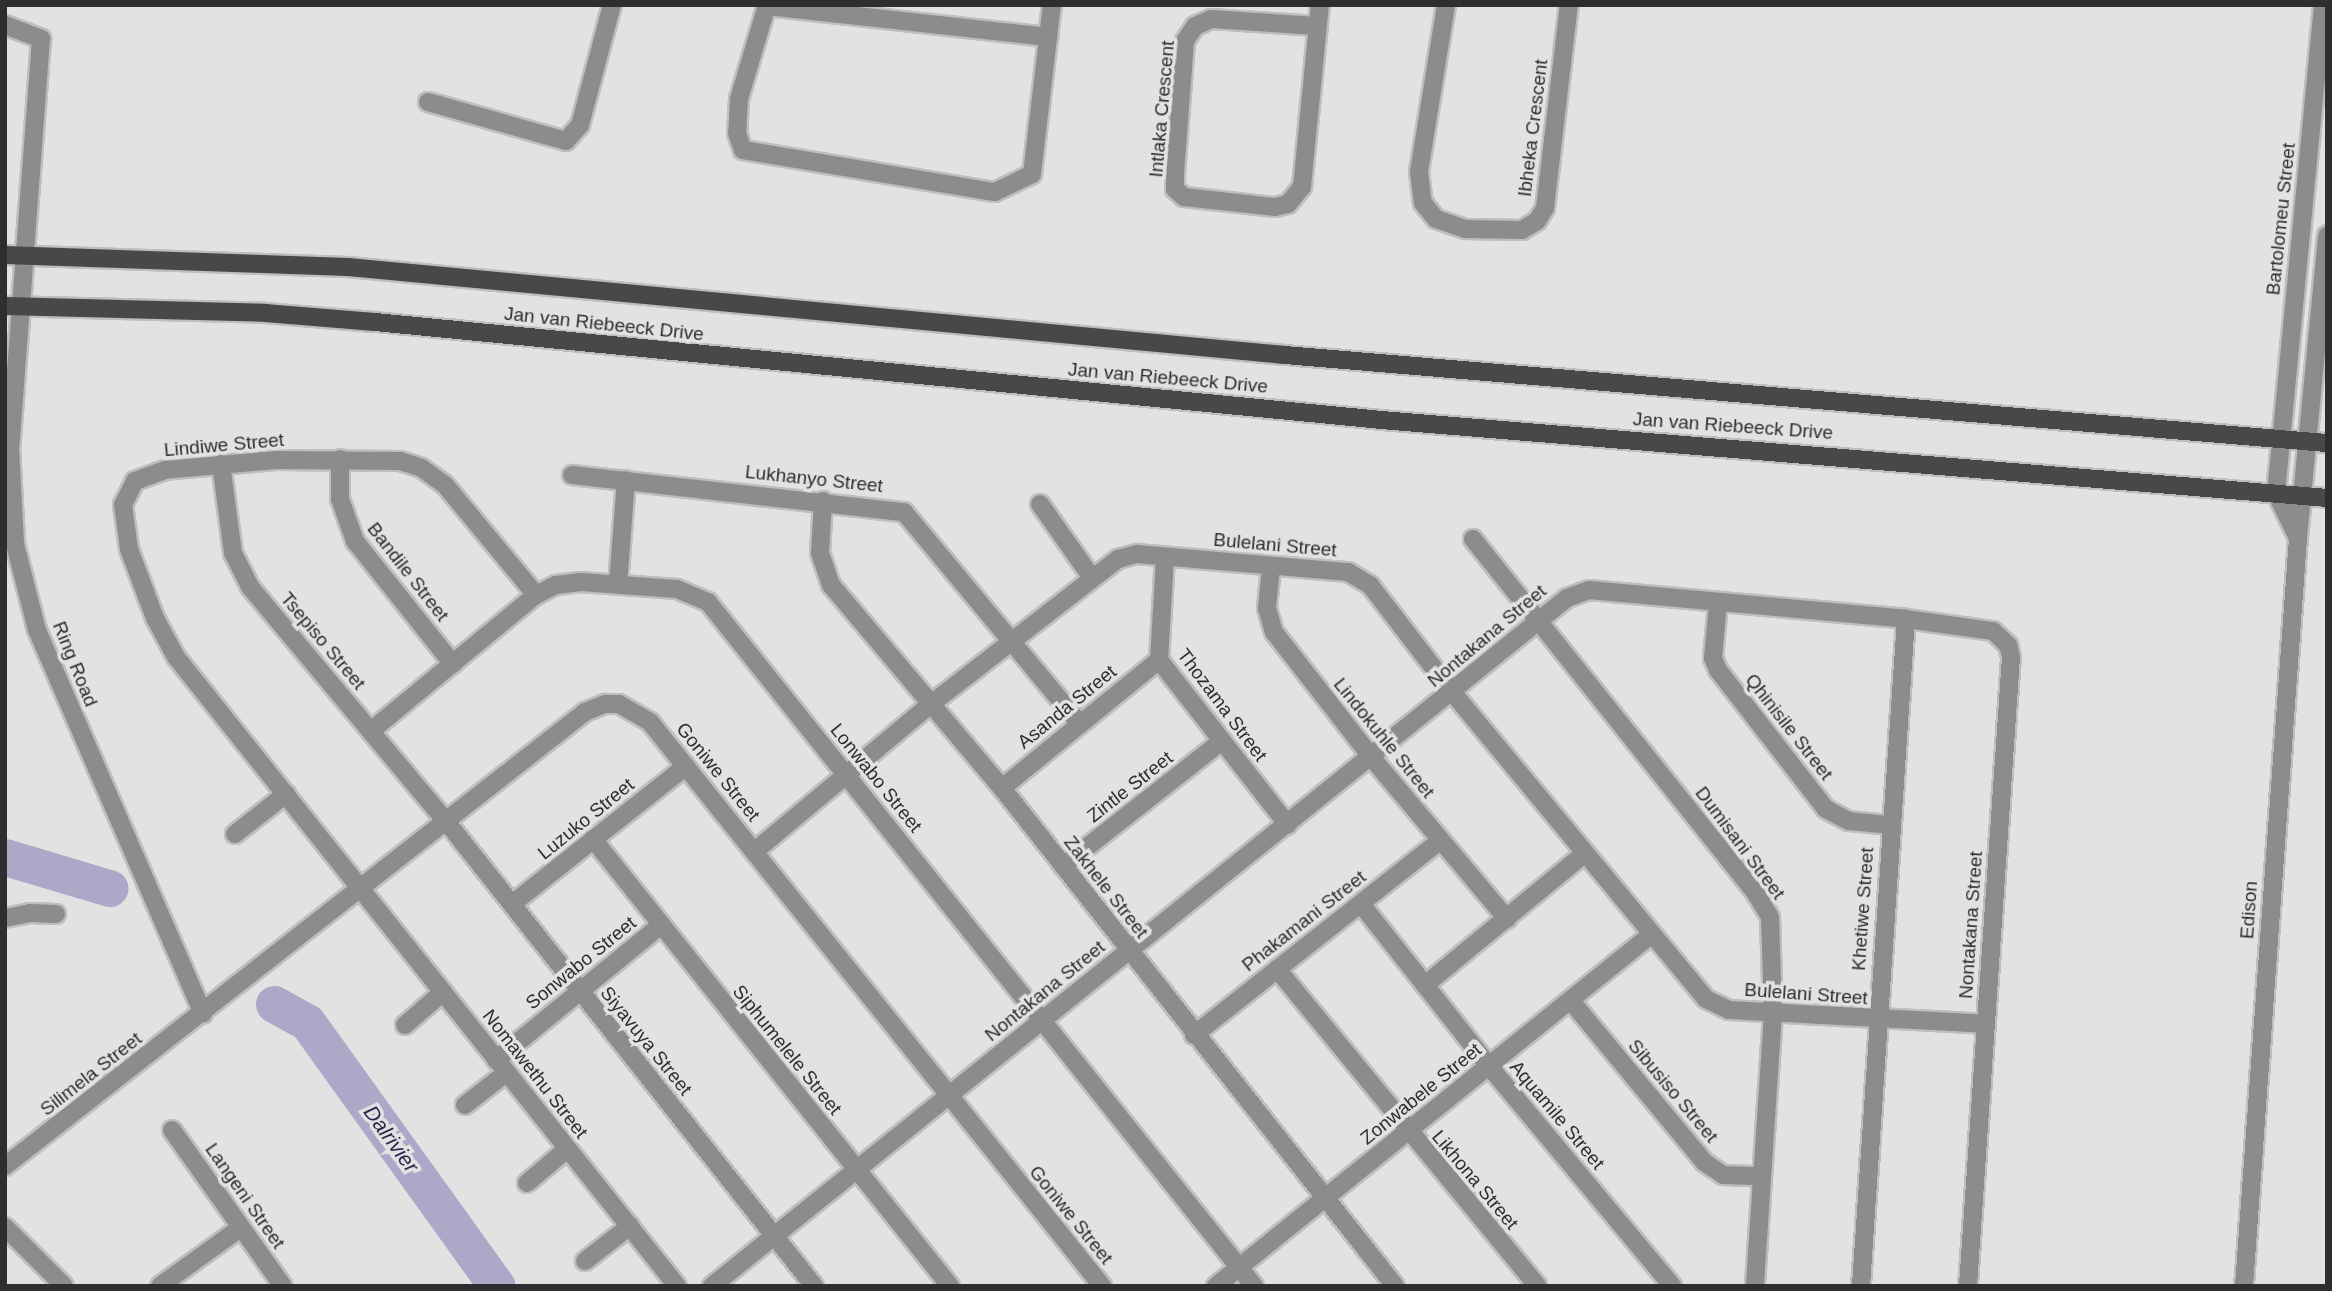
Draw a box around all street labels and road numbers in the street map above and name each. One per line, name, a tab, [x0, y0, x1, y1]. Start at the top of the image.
street label: Intlaka Crescent	[1145, 40, 1179, 178]
street label: Ibheka Crescent	[1513, 58, 1553, 198]
street label: Bartolomeu Street	[2262, 142, 2300, 296]
street label: Jan van Riebeeck Drive	[503, 302, 705, 346]
street label: Jan van Riebeeck Drive	[1067, 358, 1269, 398]
street label: Jan van Riebeeck Drive	[1632, 408, 1834, 444]
street label: Lindiwe Street	[163, 428, 285, 462]
street label: Lukhanyo Street	[744, 460, 884, 498]
street label: Bandile Street	[362, 518, 454, 626]
street label: Bulelani Street	[1212, 528, 1338, 562]
street label: Nontakana Street	[1423, 580, 1551, 692]
street label: Tsepiso Street	[276, 588, 370, 694]
street label: Ring Road	[48, 618, 102, 710]
street label: Thozama Street	[1172, 644, 1272, 766]
street label: Asanda Street	[1013, 660, 1121, 754]
street label: Qhinisile Street	[1740, 669, 1838, 785]
street label: Lindokuhle Street	[1329, 673, 1439, 803]
street label: Goniwe Street	[671, 718, 765, 826]
street label: Lonwabo Street	[825, 719, 927, 837]
street label: Zintle Street	[1083, 746, 1177, 828]
street label: Luzuko Street	[533, 773, 639, 865]
street label: Dumisani Street	[1690, 782, 1790, 904]
street label: Zakhele Street	[1059, 831, 1153, 943]
street label: Khetiwe Street	[1847, 847, 1879, 971]
street label: Nontakana Street	[1954, 850, 1988, 1000]
street label: Phakamani Street	[1237, 866, 1371, 976]
street label: Edison	[2236, 880, 2262, 940]
street label: Sonwabo Street	[521, 912, 641, 1014]
street label: Nontakana Street	[980, 936, 1110, 1046]
street label: Bulelani Street	[1744, 978, 1868, 1010]
street label: Siphumelele Street	[728, 980, 846, 1120]
street label: Siyavuya Street	[595, 982, 697, 1100]
street label: Nomawethu Street	[478, 1005, 592, 1143]
street label: Silimela Street	[36, 1027, 146, 1121]
street label: Sibusiso Street	[1623, 1035, 1723, 1147]
street label: Zonwabele Street	[1356, 1038, 1486, 1150]
street label: Aquamile Street	[1505, 1056, 1609, 1174]
street label: Likhona Street	[1427, 1126, 1523, 1234]
street label: Langeni Street	[200, 1139, 290, 1253]
street label: Goniwe Street	[1024, 1161, 1118, 1269]

